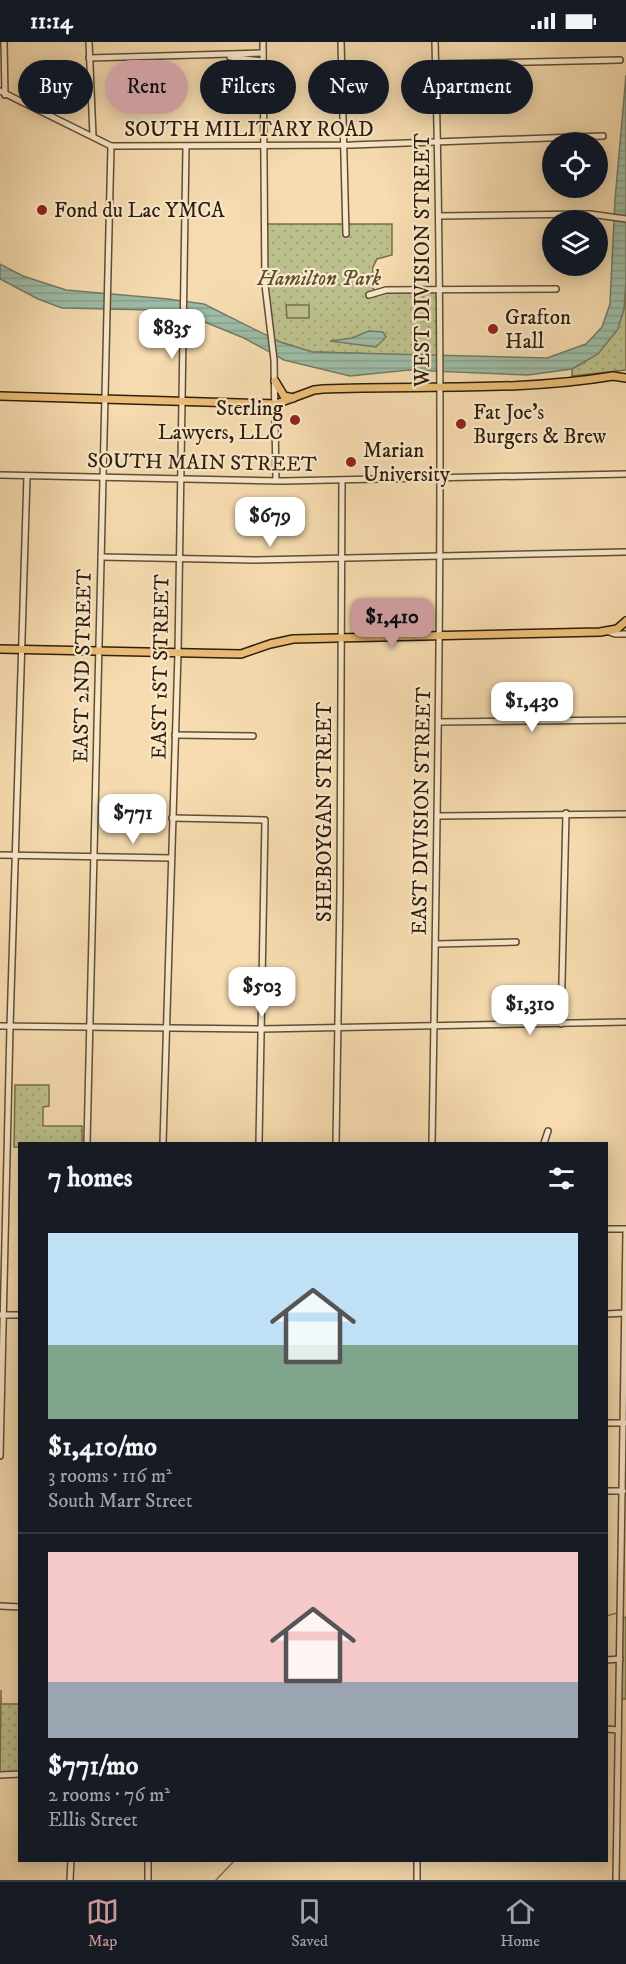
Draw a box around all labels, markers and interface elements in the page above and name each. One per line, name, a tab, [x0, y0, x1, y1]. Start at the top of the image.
text: 11:14	[30, 8, 73, 35]
chip: Buy	[18, 60, 93, 114]
chip: Rent	[105, 60, 188, 114]
chip: Filters	[200, 60, 296, 114]
chip: New	[308, 60, 389, 114]
chip: Apartment	[401, 60, 533, 114]
street label: SOUTH MILITARY ROAD	[124, 117, 374, 143]
map controls	[542, 132, 608, 276]
button: locate	[542, 132, 608, 198]
street label: WEST DIVISION STREET	[410, 133, 436, 388]
place label: Fond du Lac YMCA	[54, 198, 225, 224]
marker: Fond du Lac YMCA	[35, 203, 49, 217]
button: layers	[542, 210, 608, 276]
park label: Hamilton Park	[256, 266, 381, 292]
place label: Grafton Hall	[505, 305, 571, 355]
pin: $835	[136, 309, 208, 360]
text: $835	[153, 316, 191, 341]
marker: Grafton Hall	[486, 322, 500, 336]
place label: Sterling Lawyers, LLC	[158, 396, 284, 446]
place label: Fat Joe’s Burgers & Brew	[473, 400, 607, 450]
marker: Sterling Lawyers, LLC	[288, 413, 302, 427]
marker: Fat Joe’s Burgers & Brew	[454, 417, 468, 431]
place label: Marian University	[363, 438, 451, 488]
street label: SOUTH MAIN STREET	[87, 448, 317, 478]
marker: Marian University	[344, 455, 358, 469]
pin: $679	[234, 497, 306, 548]
text: $679	[249, 504, 291, 529]
street label: EAST 2ND STREET	[68, 569, 98, 763]
street label: EAST 1ST STREET	[146, 574, 176, 760]
pin: $1,410	[343, 598, 441, 649]
text: $1,410	[365, 605, 419, 630]
pin: $1,430	[483, 682, 581, 733]
street label: EAST DIVISION STREET	[407, 687, 437, 935]
text: $1,430	[505, 689, 559, 714]
street label: SHEBOYGAN STREET	[312, 702, 338, 922]
pin: $771	[97, 794, 169, 845]
text: $771	[113, 801, 153, 826]
pin: $503	[226, 967, 298, 1018]
text: $503	[242, 974, 282, 999]
pin: $1,310	[481, 985, 579, 1036]
text: $1,310	[505, 992, 555, 1017]
text: 7 homes	[48, 1162, 132, 1195]
icon: filters	[545, 1162, 578, 1195]
icon: home	[259, 1272, 367, 1380]
text: $1,410/mo	[48, 1431, 157, 1464]
text: 3 rooms · 116 m²	[48, 1464, 172, 1489]
text: South Marr Street	[48, 1489, 192, 1514]
icon: home	[259, 1591, 367, 1699]
text: $771/mo	[48, 1750, 138, 1783]
text: 2 rooms · 76 m²	[48, 1783, 170, 1808]
text: Ellis Street	[48, 1808, 138, 1833]
tab: Map	[86, 1895, 119, 1951]
tab: Saved	[291, 1895, 328, 1951]
tab: Home	[500, 1895, 540, 1951]

